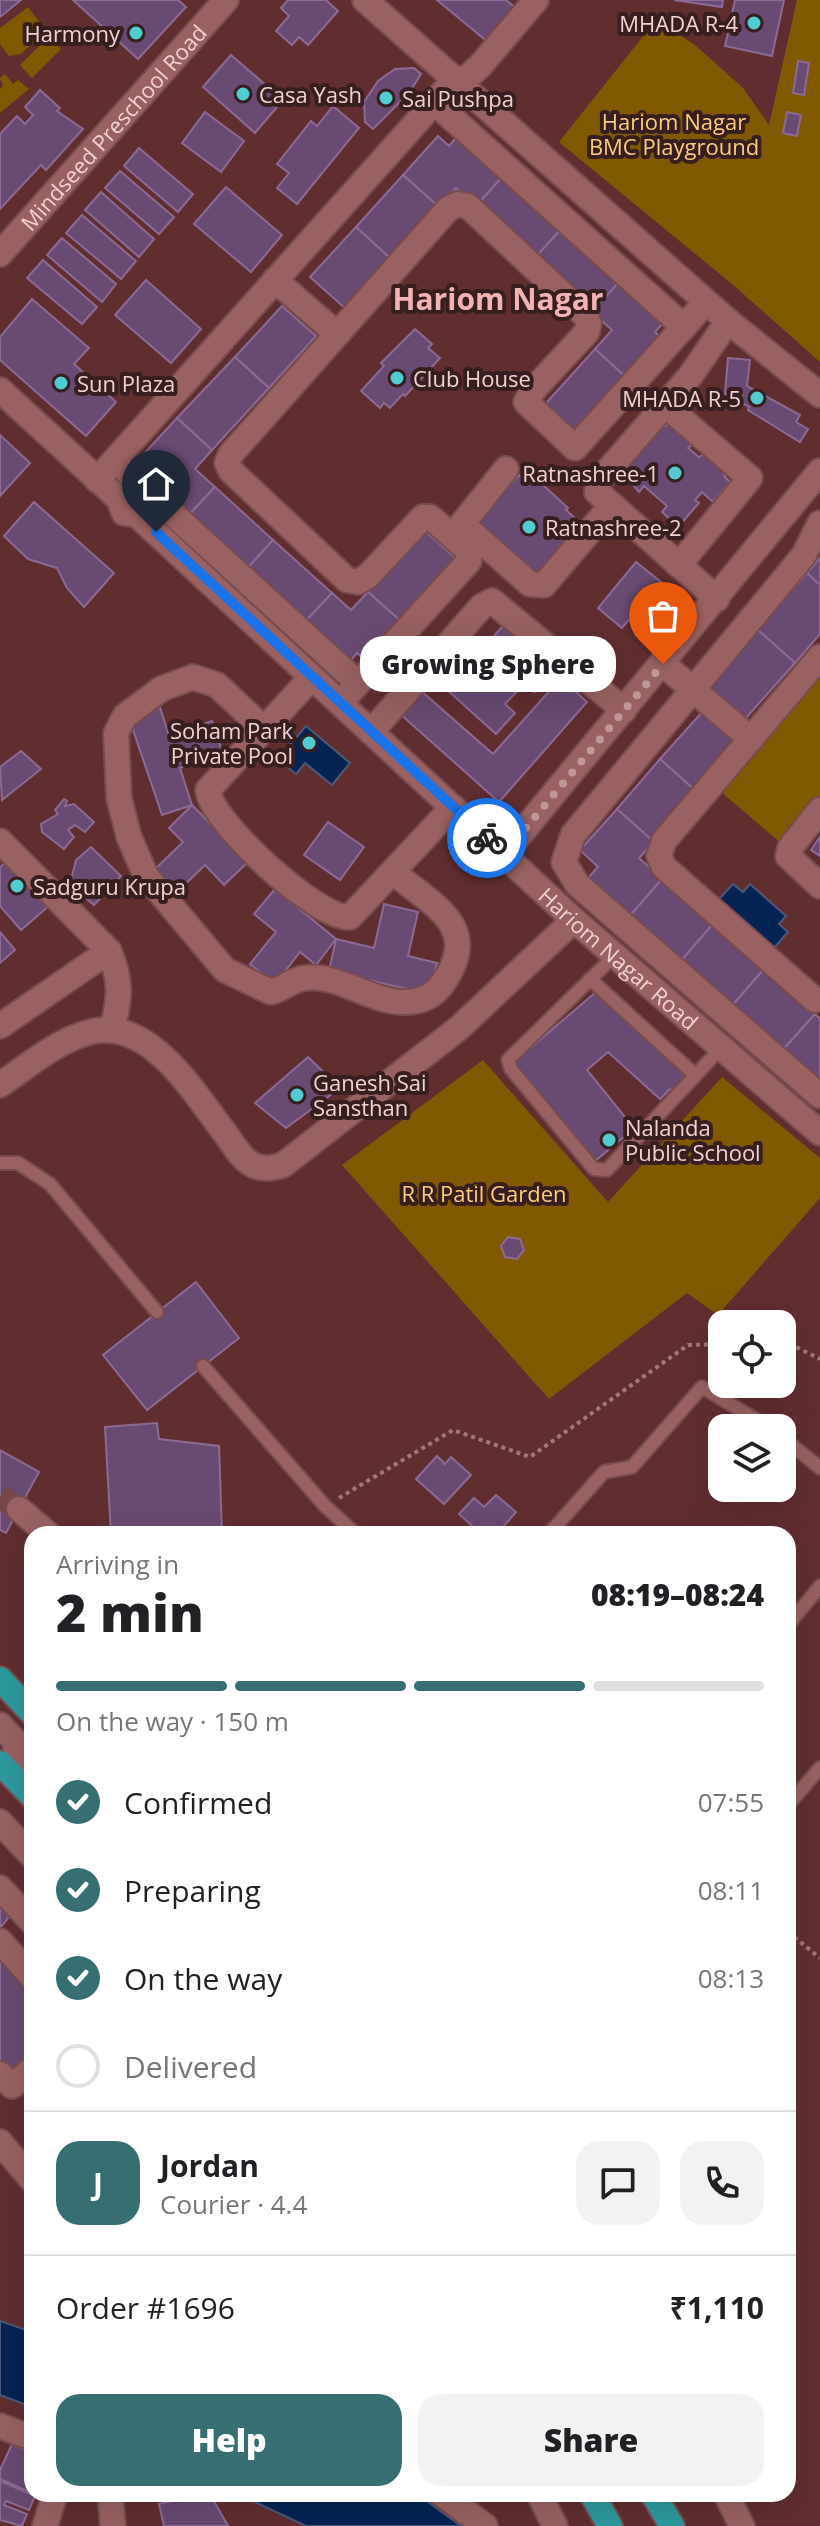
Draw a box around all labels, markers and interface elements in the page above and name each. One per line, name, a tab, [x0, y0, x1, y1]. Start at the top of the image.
place label: MHADA R-4	[619, 8, 738, 38]
marker: MHADA R-4	[745, 14, 763, 32]
street label: Mindseed Preschool Road	[13, 18, 213, 236]
place label: Harmony	[24, 18, 121, 48]
marker: Harmony	[127, 24, 145, 42]
place label: Casa Yash	[259, 79, 362, 109]
place label: Sai Pushpa	[402, 83, 514, 113]
marker: Casa Yash	[234, 85, 252, 103]
marker: Sai Pushpa	[377, 89, 395, 107]
park label: Hariom Nagar BMC Playground	[589, 106, 759, 161]
district label: Hariom Nagar	[393, 278, 603, 319]
place label: Club House	[413, 363, 531, 393]
place label: Sun Plaza	[77, 368, 175, 398]
marker: Club House	[388, 369, 406, 387]
marker: Sun Plaza	[52, 374, 70, 392]
place label: MHADA R-5	[622, 383, 741, 413]
marker: MHADA R-5	[748, 389, 766, 407]
pin	[122, 450, 190, 532]
place label: Ratnashree-1	[522, 458, 659, 488]
icon: home	[134, 462, 178, 506]
marker: Ratnashree-1	[666, 464, 684, 482]
place label: Ratnashree-2	[545, 512, 682, 542]
marker: Ratnashree-2	[520, 518, 538, 536]
pin	[629, 582, 697, 664]
icon: bag	[641, 594, 685, 638]
callout: Growing Sphere	[359, 636, 615, 692]
text: Growing Sphere	[381, 646, 595, 682]
place label: Soham Park Private Pool	[170, 715, 293, 770]
marker: Soham Park Private Pool	[300, 734, 318, 752]
courier	[447, 798, 527, 878]
icon: bike	[465, 816, 509, 860]
place label: Sadguru Krupa	[33, 871, 186, 901]
marker: Sadguru Krupa	[8, 877, 26, 895]
street label: Hariom Nagar Road	[533, 880, 705, 1036]
place label: Ganesh Sai Sansthan	[313, 1067, 427, 1122]
marker: Ganesh Sai Sansthan	[288, 1086, 306, 1104]
place label: Nalanda Public School	[625, 1112, 761, 1167]
marker: Nalanda Public School	[600, 1131, 618, 1149]
park label: R R Patil Garden	[401, 1178, 567, 1208]
map controls	[708, 1310, 796, 1502]
button: locate	[708, 1310, 796, 1398]
button: layers	[708, 1414, 796, 1502]
text: Arriving in	[56, 1546, 179, 1582]
text: 08:19–08:24	[591, 1574, 764, 1615]
text: 2 min	[56, 1576, 204, 1647]
text: On the way · 150 m	[56, 1703, 289, 1739]
icon: check	[56, 1780, 100, 1824]
text: Confirmed	[124, 1782, 272, 1823]
text: 07:55	[698, 1784, 764, 1820]
icon: check	[56, 1868, 100, 1912]
text: Preparing	[124, 1870, 261, 1911]
text: 08:11	[698, 1872, 764, 1908]
icon: check	[56, 1956, 100, 2000]
text: On the way	[124, 1958, 282, 1999]
text: 08:13	[698, 1960, 764, 1996]
text: Delivered	[124, 2046, 257, 2087]
button: chat	[576, 2141, 660, 2225]
button: phone	[680, 2141, 764, 2225]
text: Jordan	[160, 2145, 259, 2186]
text: J	[93, 2163, 103, 2204]
text: Courier · 4.4	[160, 2186, 307, 2222]
text: Order #1696	[56, 2287, 235, 2328]
text: ₹1,110	[670, 2287, 764, 2328]
button: Help	[56, 2394, 402, 2486]
button: Share	[418, 2394, 764, 2486]

